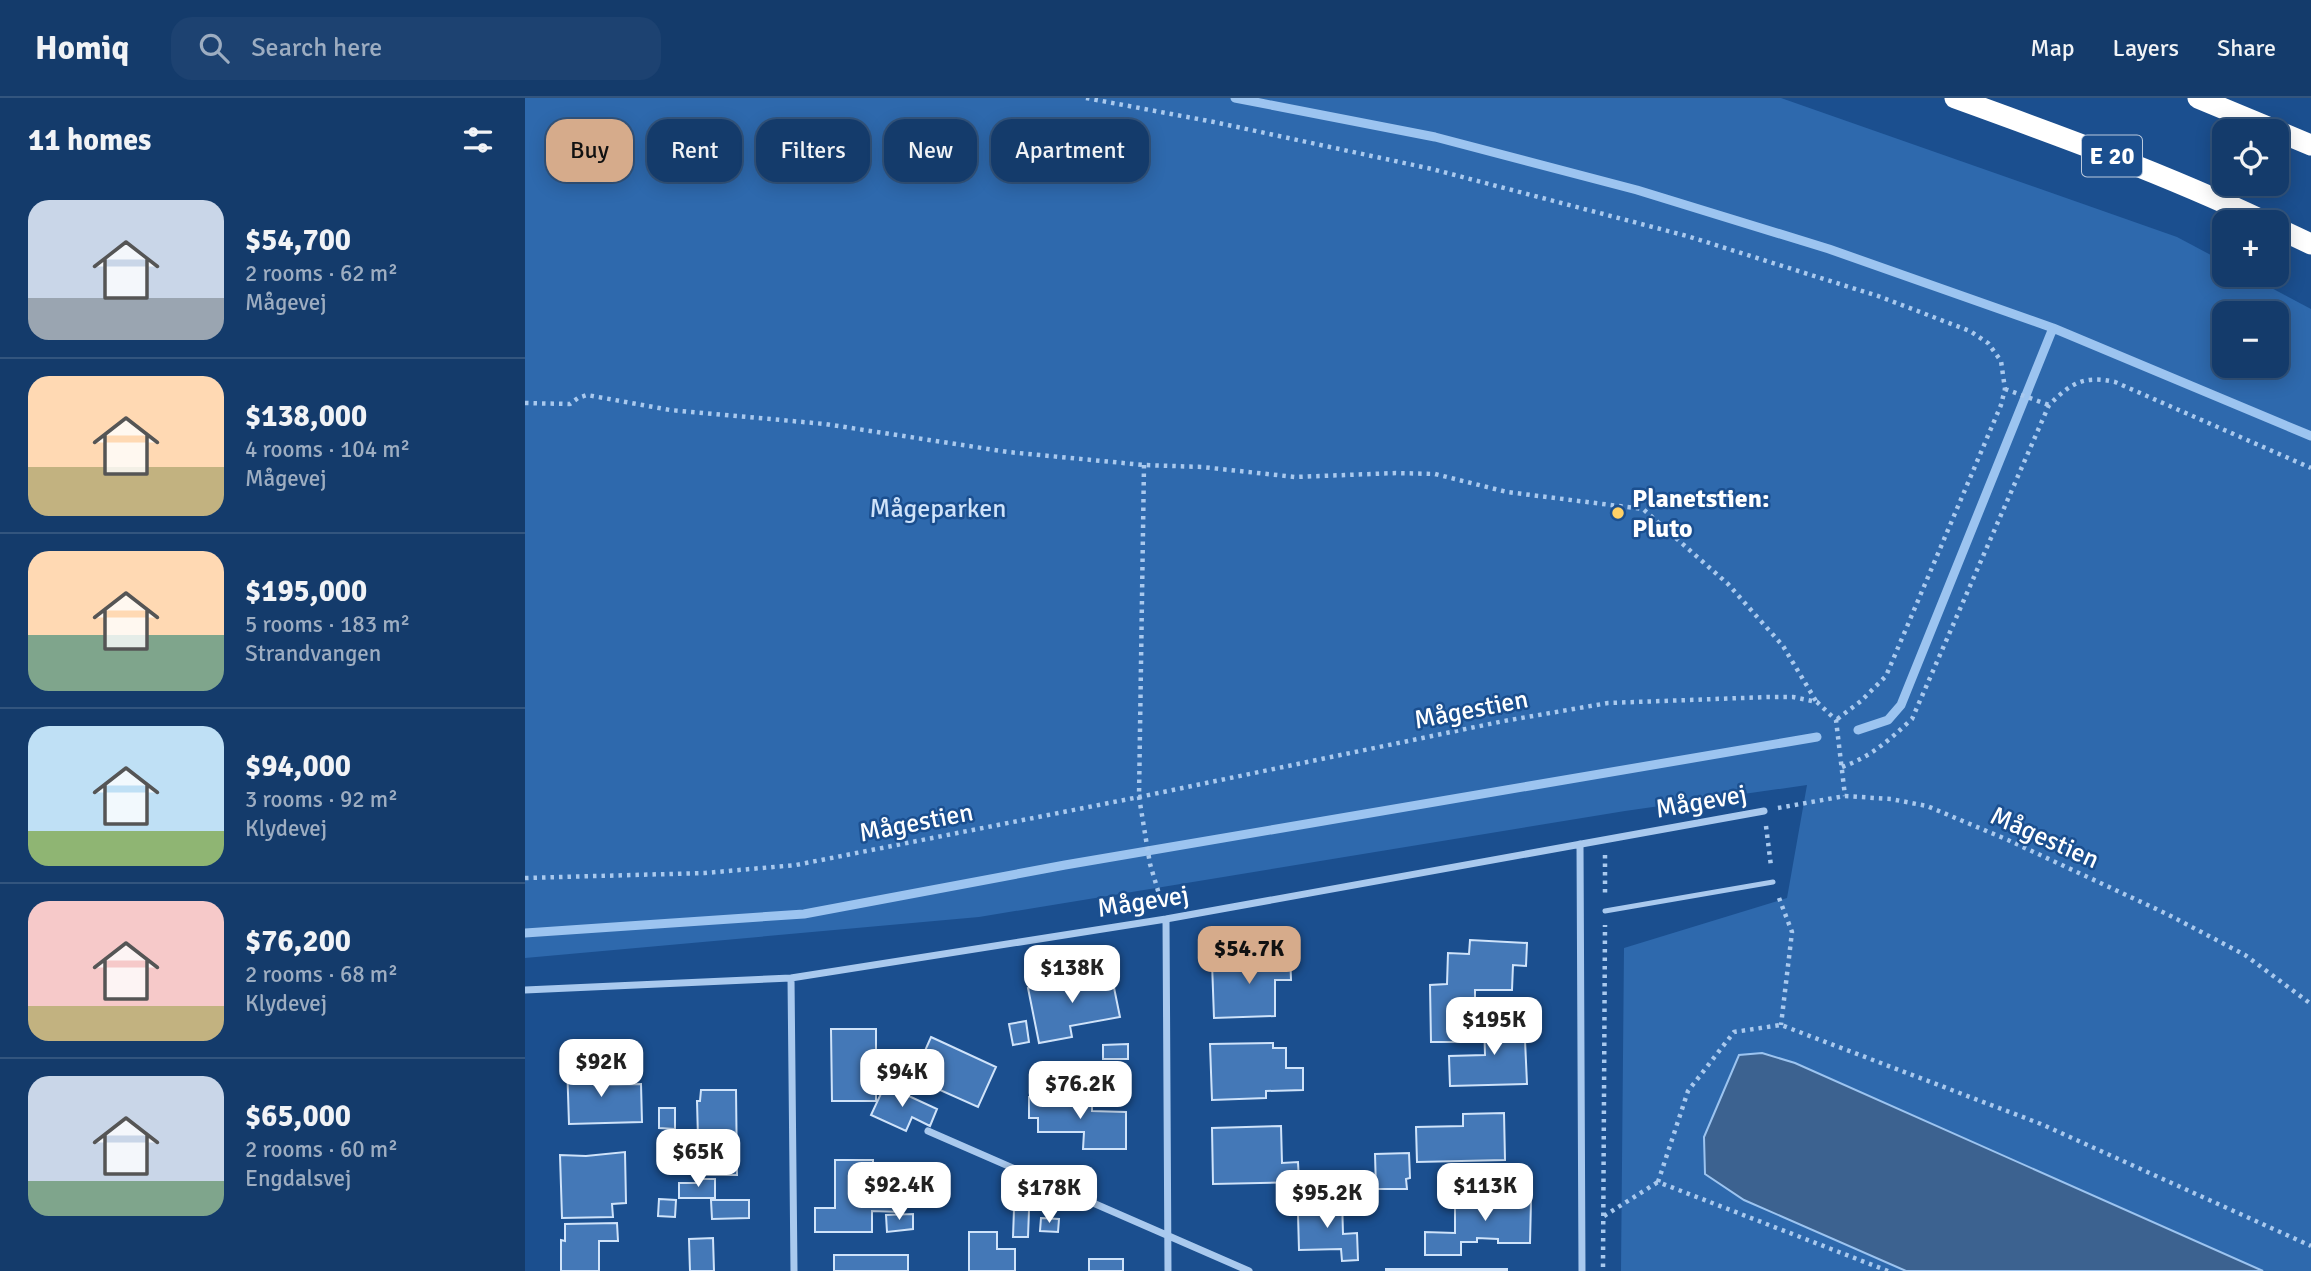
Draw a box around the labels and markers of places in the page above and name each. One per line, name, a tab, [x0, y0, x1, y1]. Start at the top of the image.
place label: Planetstien: Pluto	[1632, 483, 1770, 545]
marker: Planetstien: Pluto	[1610, 505, 1626, 521]
pin: $54.7K	[1192, 926, 1306, 986]
pin: $138K	[1023, 946, 1121, 1005]
pin: $195K	[1445, 998, 1543, 1057]
pin: $92K	[560, 1040, 642, 1099]
pin: $94K	[861, 1049, 943, 1109]
pin: $76.2K	[1023, 1062, 1137, 1121]
pin: $65K	[657, 1130, 739, 1189]
pin: $92.4K	[842, 1162, 956, 1222]
pin: $113K	[1436, 1164, 1534, 1223]
pin: $178K	[1000, 1166, 1098, 1225]
pin: $95.2K	[1270, 1170, 1384, 1230]

